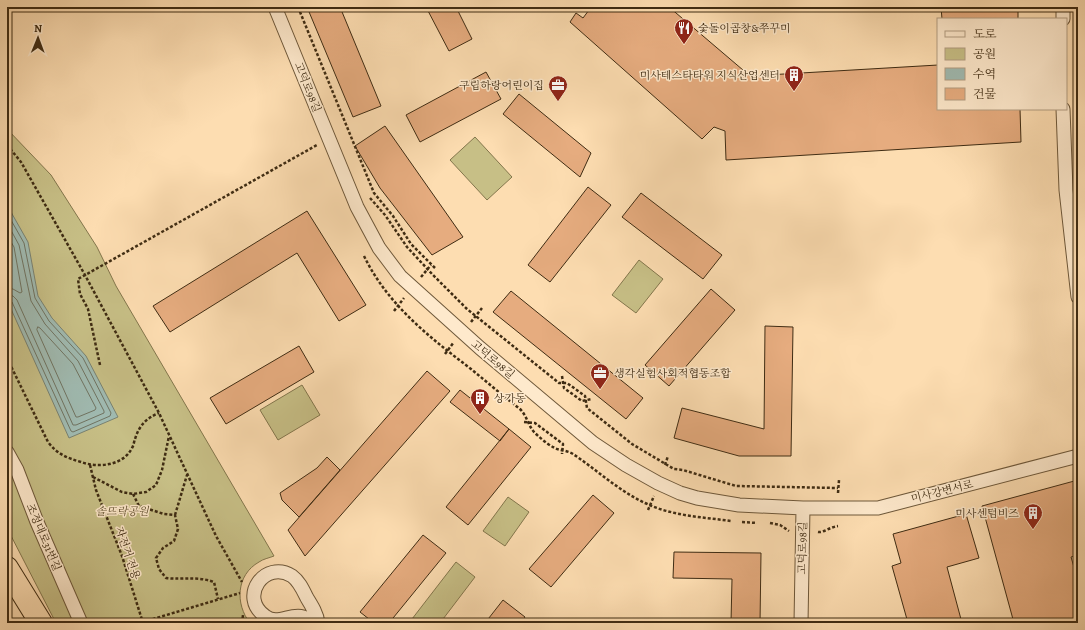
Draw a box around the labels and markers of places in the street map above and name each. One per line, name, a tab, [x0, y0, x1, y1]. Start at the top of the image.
restaurant icon: 숯돌이곱창&쭈꾸미	[673, 17, 695, 45]
place label: 숯돌이곱창&쭈꾸미	[698, 21, 791, 36]
building icon: 미사테스타타워 지식산업센터	[783, 64, 805, 92]
place label: 미사테스타타워 지식산업센터	[640, 68, 780, 83]
office icon: 구립하랑어린이집	[547, 74, 569, 102]
place label: 구립하랑어린이집	[459, 78, 544, 93]
office icon: 생각실험사회적협동조합	[589, 362, 611, 390]
place label: 생각실험사회적협동조합	[614, 366, 731, 381]
building icon: 상가동	[469, 387, 491, 415]
place label: 상가동	[494, 391, 526, 406]
building icon: 미사센텀비즈	[1022, 502, 1044, 530]
place label: 미사센텀비즈	[955, 506, 1019, 521]

